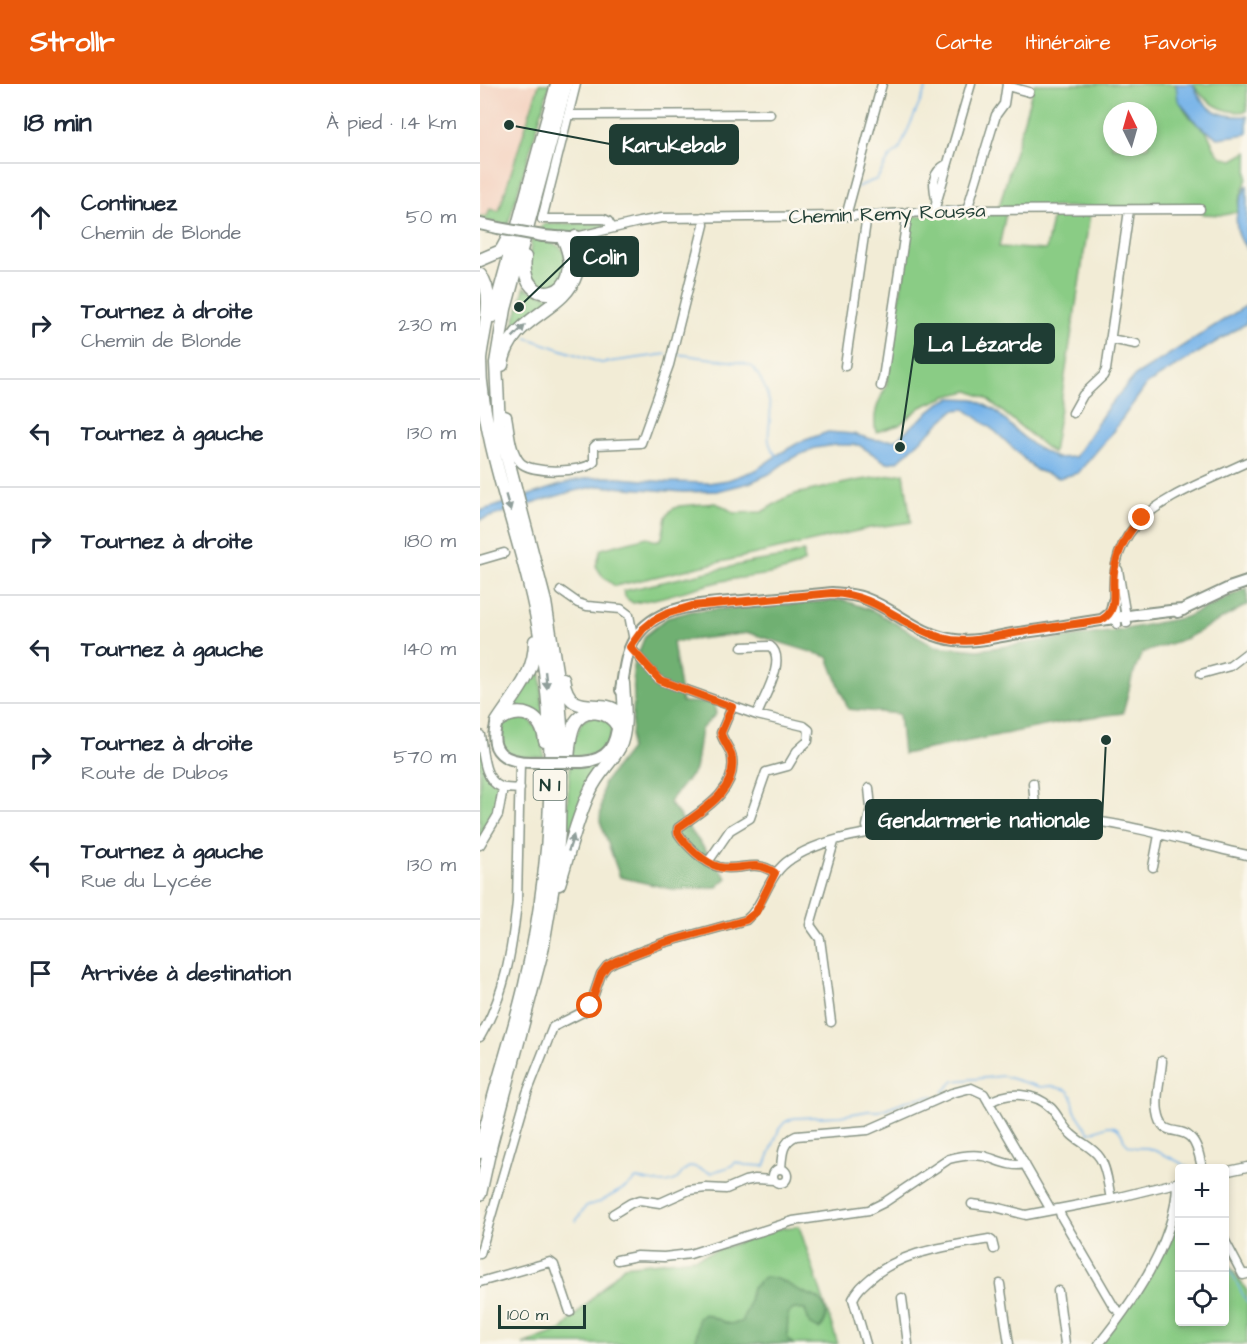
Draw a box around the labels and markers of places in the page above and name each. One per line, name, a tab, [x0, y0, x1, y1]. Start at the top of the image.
callout: Karukebab	[610, 125, 738, 164]
callout: Colin	[571, 237, 638, 276]
callout: La Lézarde	[915, 324, 1054, 363]
callout: Gendarmerie nationale	[866, 800, 1102, 839]

